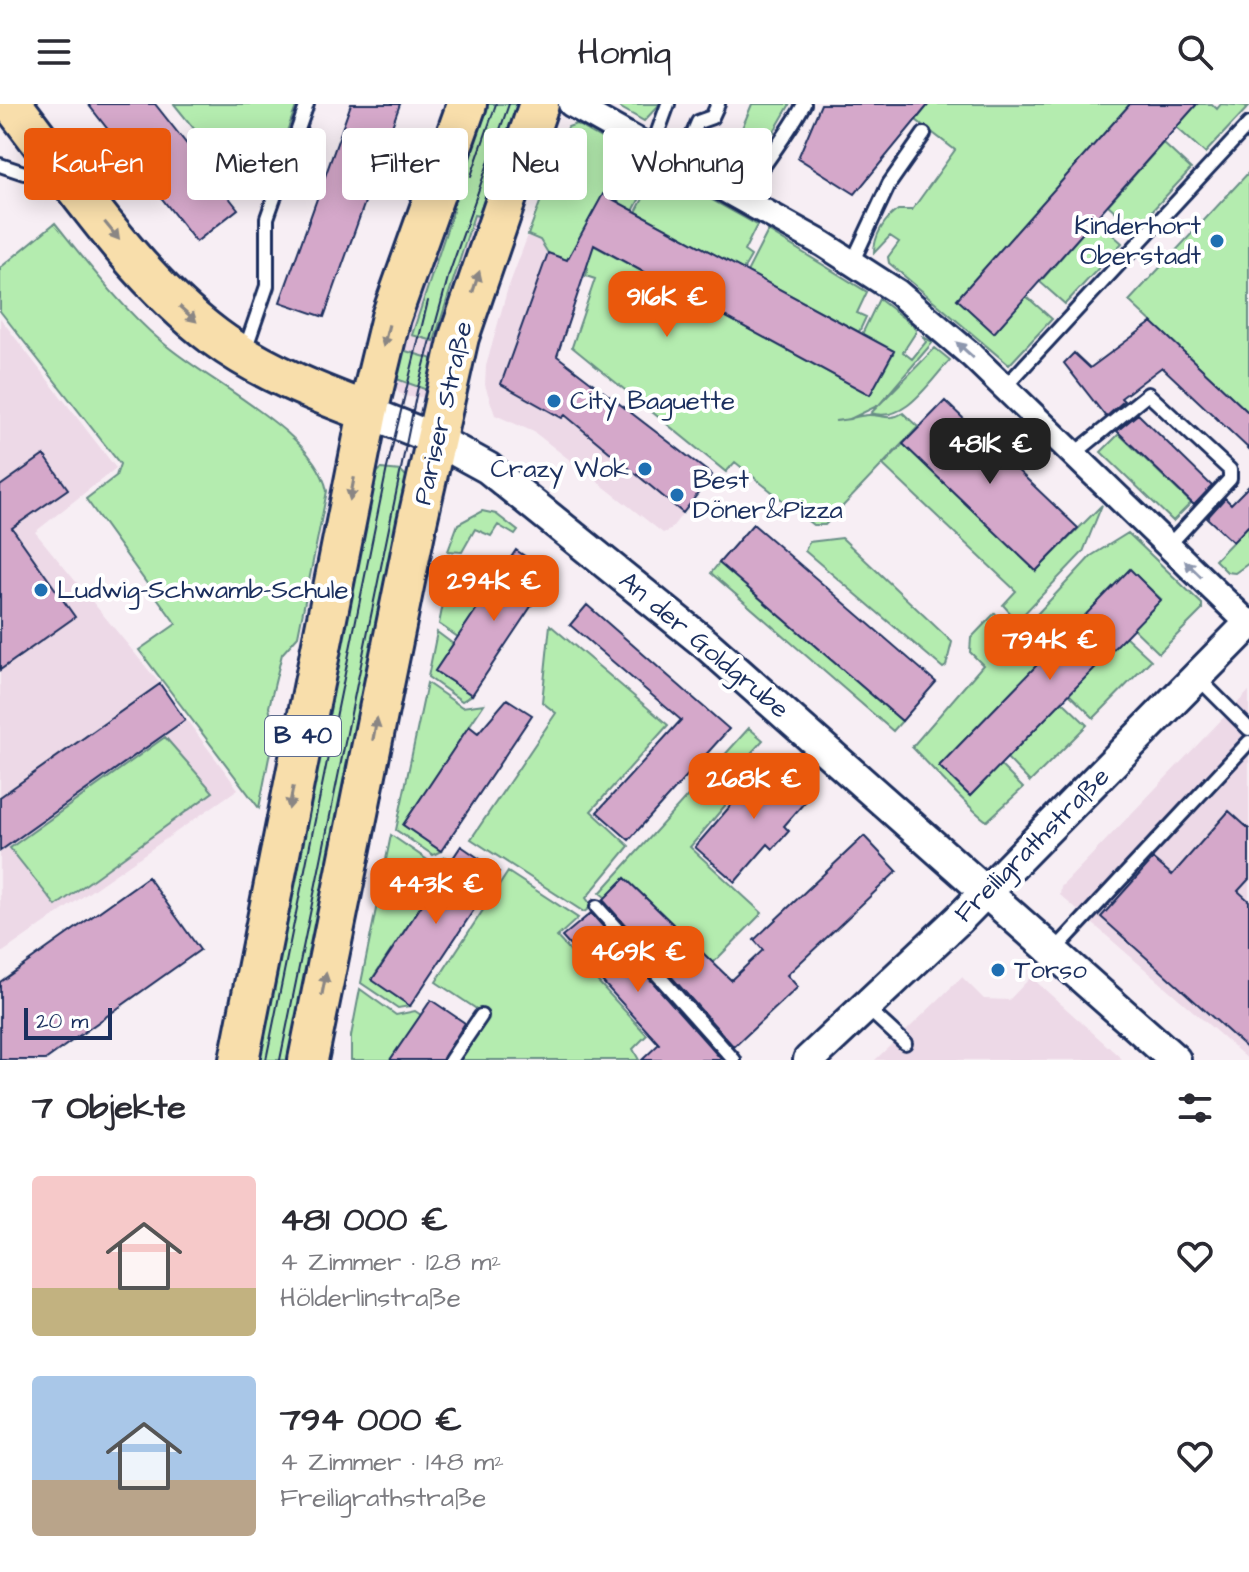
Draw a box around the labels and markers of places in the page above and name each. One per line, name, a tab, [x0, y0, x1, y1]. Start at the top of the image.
place label: Kinderhort Oberstadt	[1074, 208, 1201, 274]
marker: Kinderhort Oberstadt	[1208, 232, 1226, 250]
pin: 916K €	[602, 271, 732, 339]
place label: City Baguette	[570, 383, 735, 421]
marker: City Baguette	[545, 392, 563, 410]
pin: 481K €	[925, 418, 1055, 486]
place label: Crazy Wok	[490, 451, 629, 489]
marker: Crazy Wok	[636, 460, 654, 478]
place label: Best Döner&Pizza	[693, 462, 843, 528]
marker: Best Döner&Pizza	[668, 486, 686, 504]
pin: 294K €	[429, 555, 559, 623]
place label: Ludwig-Schwamb-Schule	[57, 572, 349, 610]
marker: Ludwig-Schwamb-Schule	[32, 581, 50, 599]
pin: 794K €	[985, 614, 1115, 682]
pin: 268K €	[689, 753, 819, 821]
pin: 443K €	[371, 858, 501, 926]
pin: 469K €	[573, 926, 703, 994]
place label: Torso	[1014, 952, 1087, 988]
marker: Torso	[989, 961, 1007, 979]

